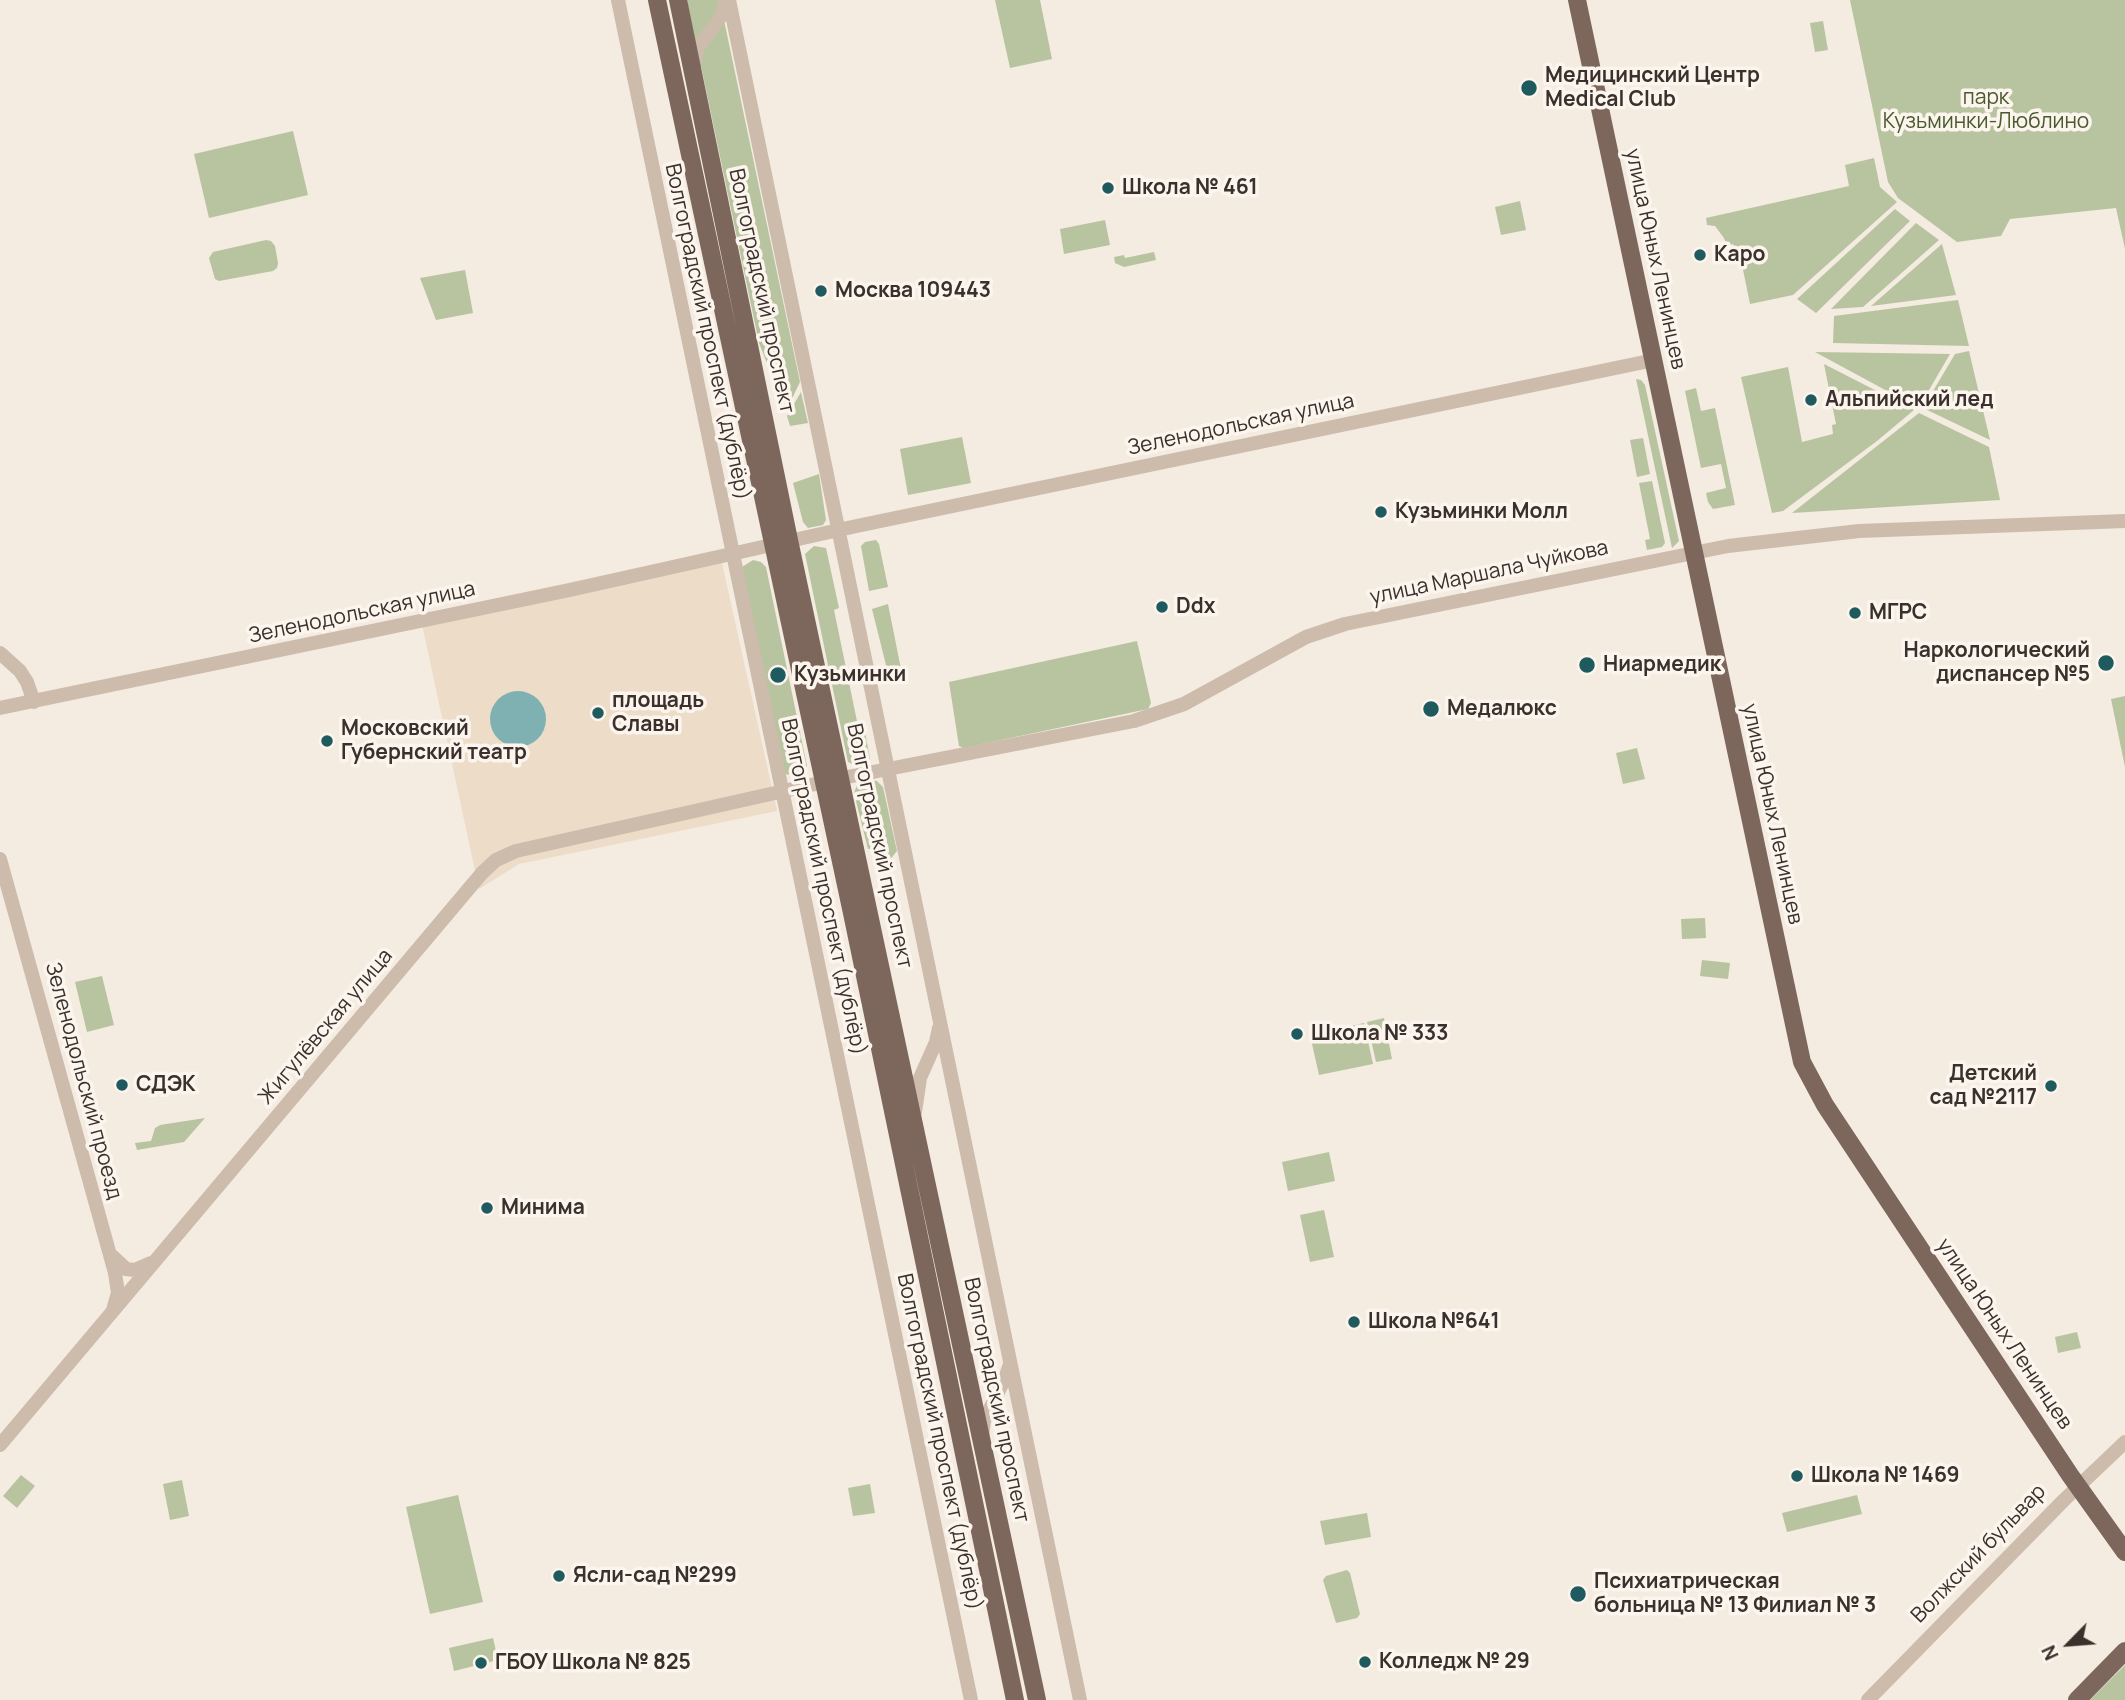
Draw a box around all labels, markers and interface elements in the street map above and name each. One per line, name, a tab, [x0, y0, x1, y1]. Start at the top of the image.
place label: Медицинский Центр Medical Club	[1545, 63, 1760, 113]
marker: Медицинский Центр Medical Club	[1519, 78, 1539, 98]
park label: парк Кузьминки-Люблино	[1883, 85, 2089, 135]
street label: улица Юных Ленинцев	[1619, 146, 1691, 372]
street label: Волгоградский проспект (дублёр)	[659, 161, 755, 503]
street label: Волгоградский проспект	[723, 166, 799, 416]
place label: Школа № 461	[1122, 175, 1258, 201]
marker: Школа № 461	[1100, 180, 1116, 196]
place label: Kapo	[1714, 242, 1766, 268]
marker: Kapo	[1692, 247, 1708, 263]
place label: Москва 109443	[835, 278, 991, 304]
marker: Москва 109443	[813, 283, 829, 299]
place label: Альпийский лед	[1825, 387, 1993, 413]
street label: Зеленодольская улица	[1125, 389, 1357, 461]
marker: Альпийский лед	[1803, 392, 1819, 408]
place label: Кузьминки Молл	[1395, 499, 1568, 525]
marker: Кузьминки Молл	[1373, 504, 1389, 520]
street label: улица Маршала Чуйкова	[1368, 535, 1610, 611]
street label: Зеленодольская улица	[246, 577, 478, 649]
place label: Ddx	[1176, 594, 1215, 620]
marker: Ddx	[1154, 599, 1170, 615]
place label: МГРС	[1869, 600, 1927, 626]
marker: МГРС	[1847, 605, 1863, 621]
place label: Наркологический диспансер №5	[1904, 638, 2090, 688]
place label: Ниармедик	[1603, 652, 1721, 678]
marker: Наркологический диспансер №5	[2096, 653, 2116, 673]
marker: Ниармедик	[1577, 655, 1597, 675]
place label: Кузьминки	[794, 662, 906, 688]
marker: Кузьминки	[768, 665, 788, 685]
place label: площадь Славы	[612, 688, 704, 738]
place label: Медалюкс	[1447, 696, 1557, 722]
marker: Медалюкс	[1421, 699, 1441, 719]
street label: улица Юных Ленинцев	[1736, 701, 1808, 927]
marker: площадь Славы	[590, 705, 606, 721]
place label: Московский Губернский театр	[341, 716, 527, 766]
street label: Волгоградский проспект (дублёр)	[775, 716, 871, 1058]
street label: Волгоградский проспект	[841, 721, 917, 971]
marker: Московский Губернский театр	[319, 733, 335, 749]
street label: Жигулёвская улица	[254, 944, 398, 1110]
street label: Зеленодольский проезд	[39, 960, 127, 1202]
place label: Школа № 333	[1311, 1021, 1449, 1047]
marker: Школа № 333	[1289, 1026, 1305, 1042]
place label: Детский сад №2117	[1930, 1061, 2037, 1111]
place label: СДЭК	[136, 1072, 196, 1098]
marker: СДЭК	[114, 1077, 130, 1093]
marker: Детский сад №2117	[2043, 1078, 2059, 1094]
place label: Минима	[501, 1195, 585, 1221]
marker: Минима	[479, 1200, 495, 1216]
street label: улица Юных Ленинцев	[1931, 1234, 2077, 1434]
street label: Волгоградский проспект (дублёр)	[891, 1271, 987, 1613]
street label: Волгоградский проспект	[958, 1275, 1034, 1525]
place label: Школа №641	[1368, 1309, 1500, 1335]
marker: Школа №641	[1346, 1314, 1362, 1330]
place label: Школа № 1469	[1811, 1463, 1959, 1489]
marker: Школа № 1469	[1789, 1468, 1805, 1484]
street label: Волжский бульвар	[1907, 1480, 2051, 1628]
place label: Ясли-сад №299	[573, 1563, 737, 1589]
marker: Ясли-сад №299	[551, 1568, 567, 1584]
place label: Психиатрическая больница № 13 Филиал № 3	[1594, 1569, 1876, 1619]
marker: Психиатрическая больница № 13 Филиал № 3	[1568, 1584, 1588, 1604]
north arrow	[2034, 1609, 2104, 1679]
text: N	[2035, 1641, 2065, 1665]
place label: Колледж № 29	[1379, 1649, 1530, 1675]
place label: ГБОУ Школа № 825	[495, 1650, 691, 1676]
marker: Колледж № 29	[1357, 1654, 1373, 1670]
marker: ГБОУ Школа № 825	[473, 1655, 489, 1671]

